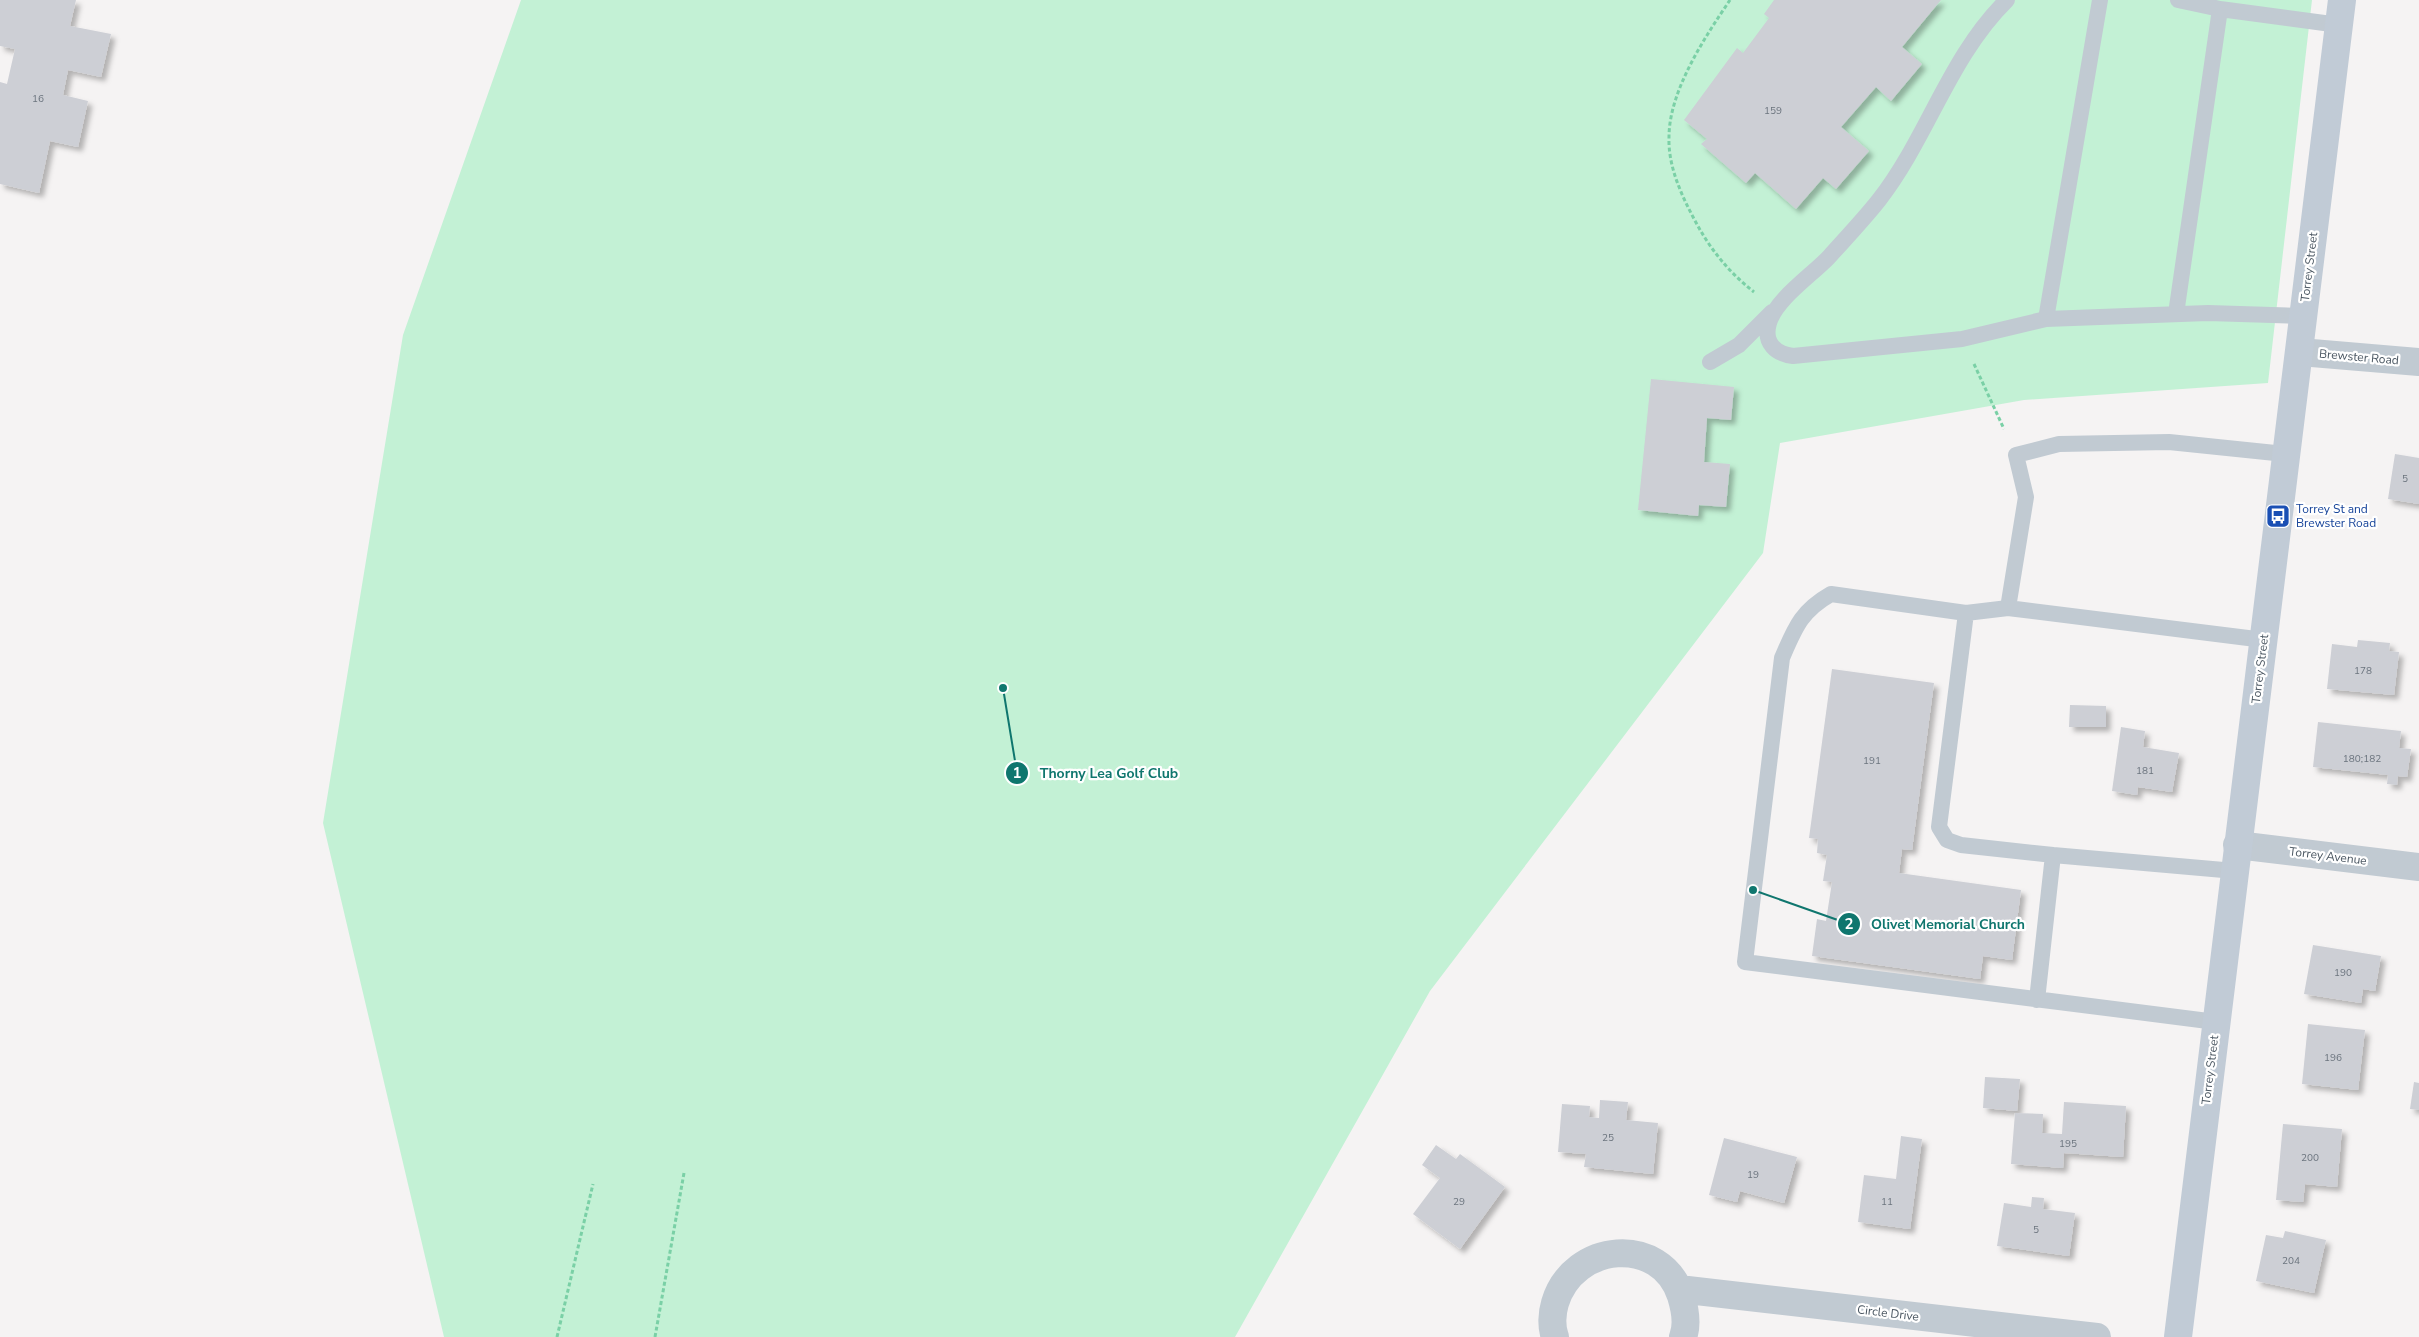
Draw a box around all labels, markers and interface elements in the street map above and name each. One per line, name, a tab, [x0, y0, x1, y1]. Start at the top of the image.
house number: 16	[32, 92, 44, 106]
house number: 159	[1764, 104, 1782, 118]
street label: Torrey Street	[2297, 231, 2321, 303]
street label: Brewster Road	[2318, 346, 2400, 368]
house number: 5	[2402, 472, 2408, 486]
place label: Torrey St and Brewster Road	[2296, 501, 2376, 531]
bus stop icon: Torrey St and Brewster Road	[2265, 503, 2291, 529]
street label: Torrey Street	[2248, 633, 2272, 705]
house number: 178	[2354, 664, 2372, 678]
house number: 180;182	[2343, 752, 2381, 766]
house number: 191	[1863, 754, 1881, 768]
callout: Thorny Lea Golf Club	[1005, 758, 1189, 787]
text: 1	[1012, 763, 1022, 783]
text: Thorny Lea Golf Club	[1040, 764, 1178, 783]
house number: 181	[2136, 764, 2154, 778]
street label: Torrey Avenue	[2288, 843, 2368, 869]
callout: Olivet Memorial Church	[1836, 909, 2035, 938]
text: 2	[1844, 914, 1854, 934]
text: Olivet Memorial Church	[1871, 915, 2025, 934]
house number: 190	[2334, 966, 2352, 980]
street label: Torrey Street	[2198, 1034, 2222, 1106]
house number: 196	[2324, 1051, 2342, 1065]
house number: 25	[1602, 1131, 1614, 1145]
house number: 195	[2059, 1137, 2077, 1151]
house number: 200	[2301, 1151, 2319, 1165]
house number: 19	[1747, 1168, 1759, 1182]
house number: 29	[1453, 1195, 1465, 1209]
house number: 11	[1881, 1195, 1893, 1209]
house number: 5	[2033, 1223, 2039, 1237]
house number: 204	[2282, 1254, 2300, 1268]
street label: Circle Drive	[1856, 1301, 1920, 1325]

